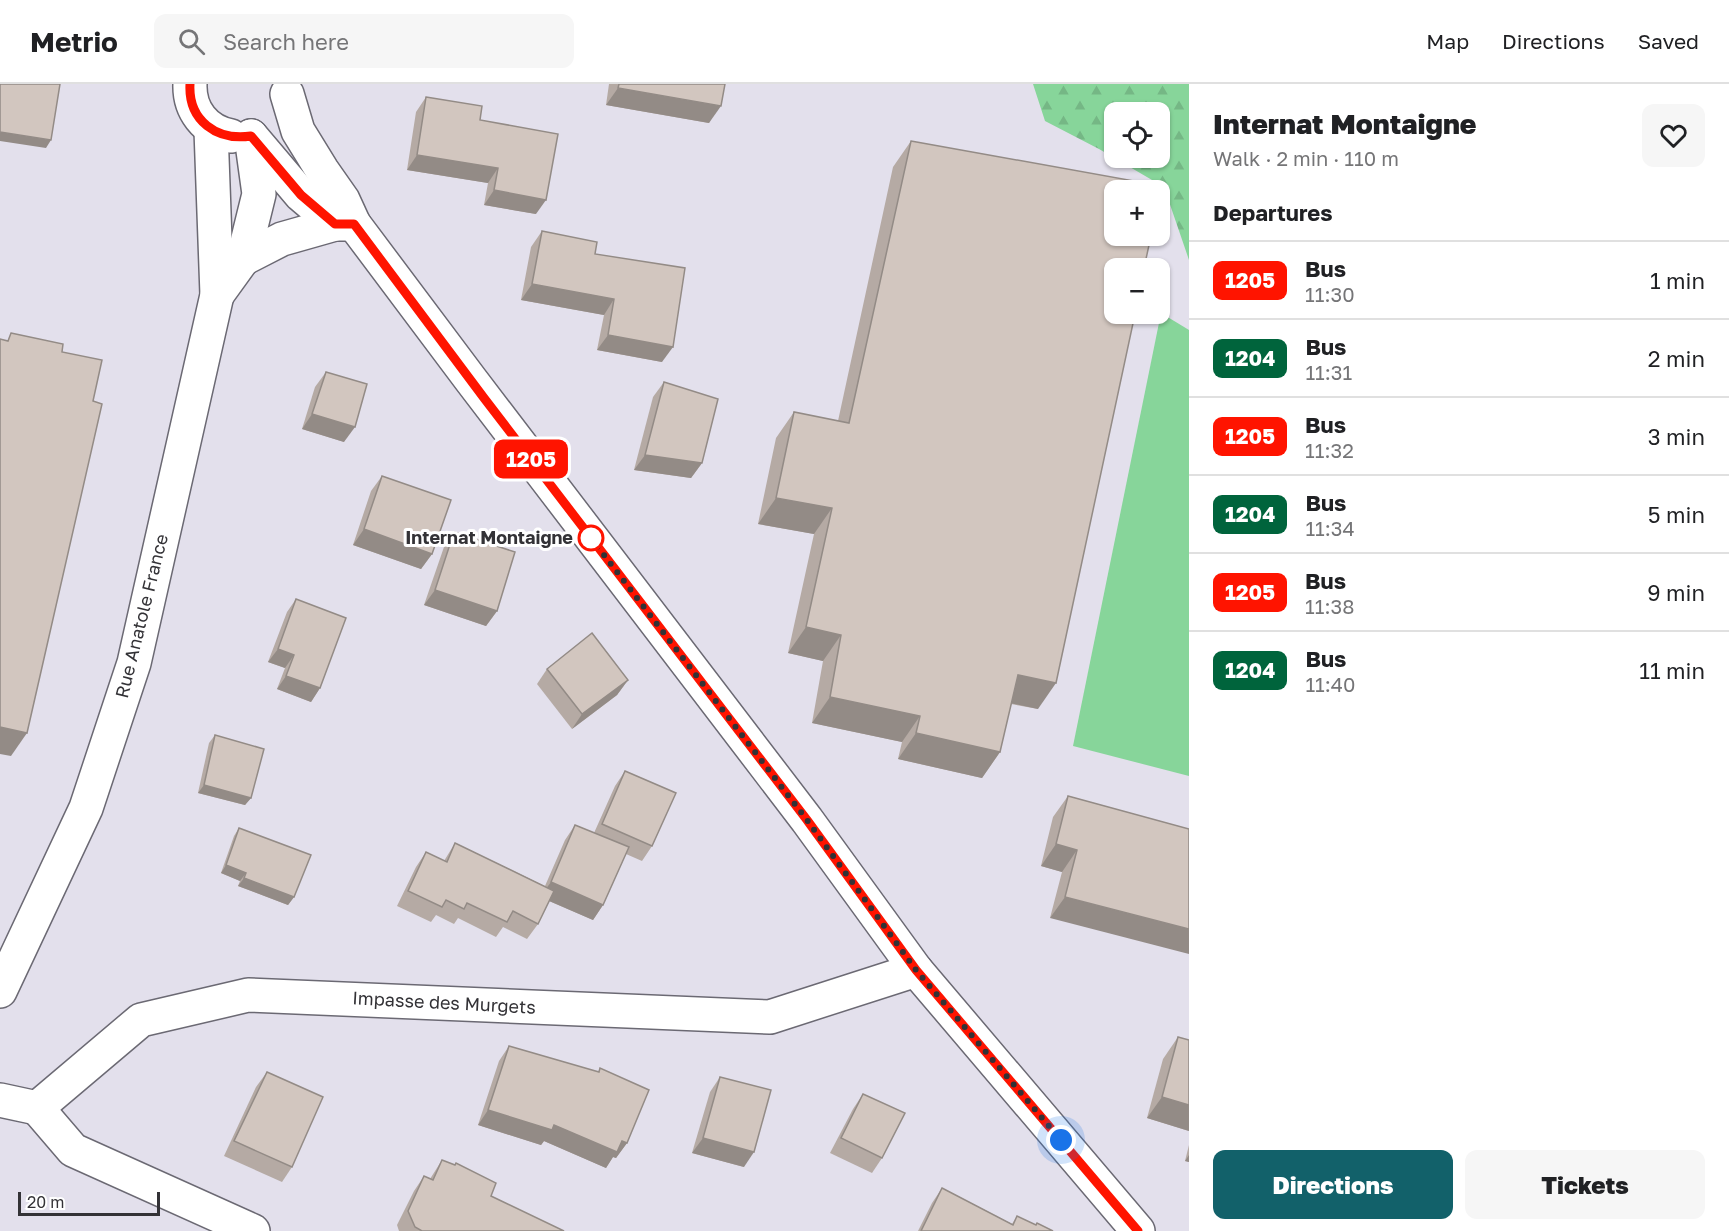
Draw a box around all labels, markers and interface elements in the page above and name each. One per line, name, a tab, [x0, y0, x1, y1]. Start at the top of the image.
search box	[154, 14, 574, 68]
text: Metrio	[30, 25, 118, 58]
icon: search	[175, 25, 208, 58]
text: Search here	[223, 28, 349, 55]
text: Map	[1426, 28, 1469, 54]
text: Directions	[1502, 28, 1605, 54]
text: Saved	[1638, 28, 1699, 54]
map controls	[1104, 102, 1170, 324]
button: locate	[1104, 102, 1170, 168]
button: heart	[1642, 104, 1705, 167]
text: Internat Montaigne	[1213, 107, 1477, 140]
text: Walk · 2 min · 110 m	[1213, 146, 1399, 170]
button: +	[1104, 180, 1170, 246]
text: Departures	[1213, 199, 1332, 226]
text: Bus	[1305, 255, 1346, 282]
button: −	[1104, 258, 1170, 324]
text: 1205	[1225, 267, 1275, 293]
text: 1 min	[1650, 267, 1705, 294]
text: 11:30	[1305, 282, 1355, 306]
text: Bus	[1305, 333, 1346, 360]
text: 1204	[1225, 345, 1275, 371]
text: 2 min	[1648, 345, 1705, 372]
text: 11:31	[1305, 360, 1352, 384]
text: Bus	[1305, 411, 1346, 438]
text: 1205	[1225, 423, 1275, 449]
text: 3 min	[1648, 423, 1705, 450]
text: 11:32	[1305, 438, 1354, 462]
line badge: 1205	[489, 440, 573, 478]
text: 1205	[506, 446, 556, 472]
text: Bus	[1305, 489, 1346, 516]
text: 1204	[1225, 501, 1275, 527]
text: 5 min	[1648, 501, 1705, 528]
text: 11:34	[1305, 516, 1355, 540]
marker: Internat Montaigne	[578, 525, 604, 551]
place label: Internat Montaigne	[405, 526, 573, 548]
street label: Rue Anatole France	[110, 531, 172, 700]
text: Bus	[1305, 567, 1346, 594]
text: 1205	[1225, 579, 1275, 605]
text: 9 min	[1647, 579, 1705, 606]
text: 11:38	[1305, 594, 1354, 618]
text: Bus	[1305, 645, 1346, 672]
text: 1204	[1225, 657, 1275, 683]
text: 11 min	[1639, 657, 1705, 684]
text: 11:40	[1305, 672, 1355, 696]
street label: Impasse des Murgets	[352, 986, 536, 1018]
your location	[1046, 1125, 1076, 1155]
button: Directions	[1213, 1150, 1453, 1219]
button: Tickets	[1465, 1150, 1705, 1219]
scale bar	[18, 1189, 160, 1216]
text: 20 m	[27, 1192, 64, 1212]

